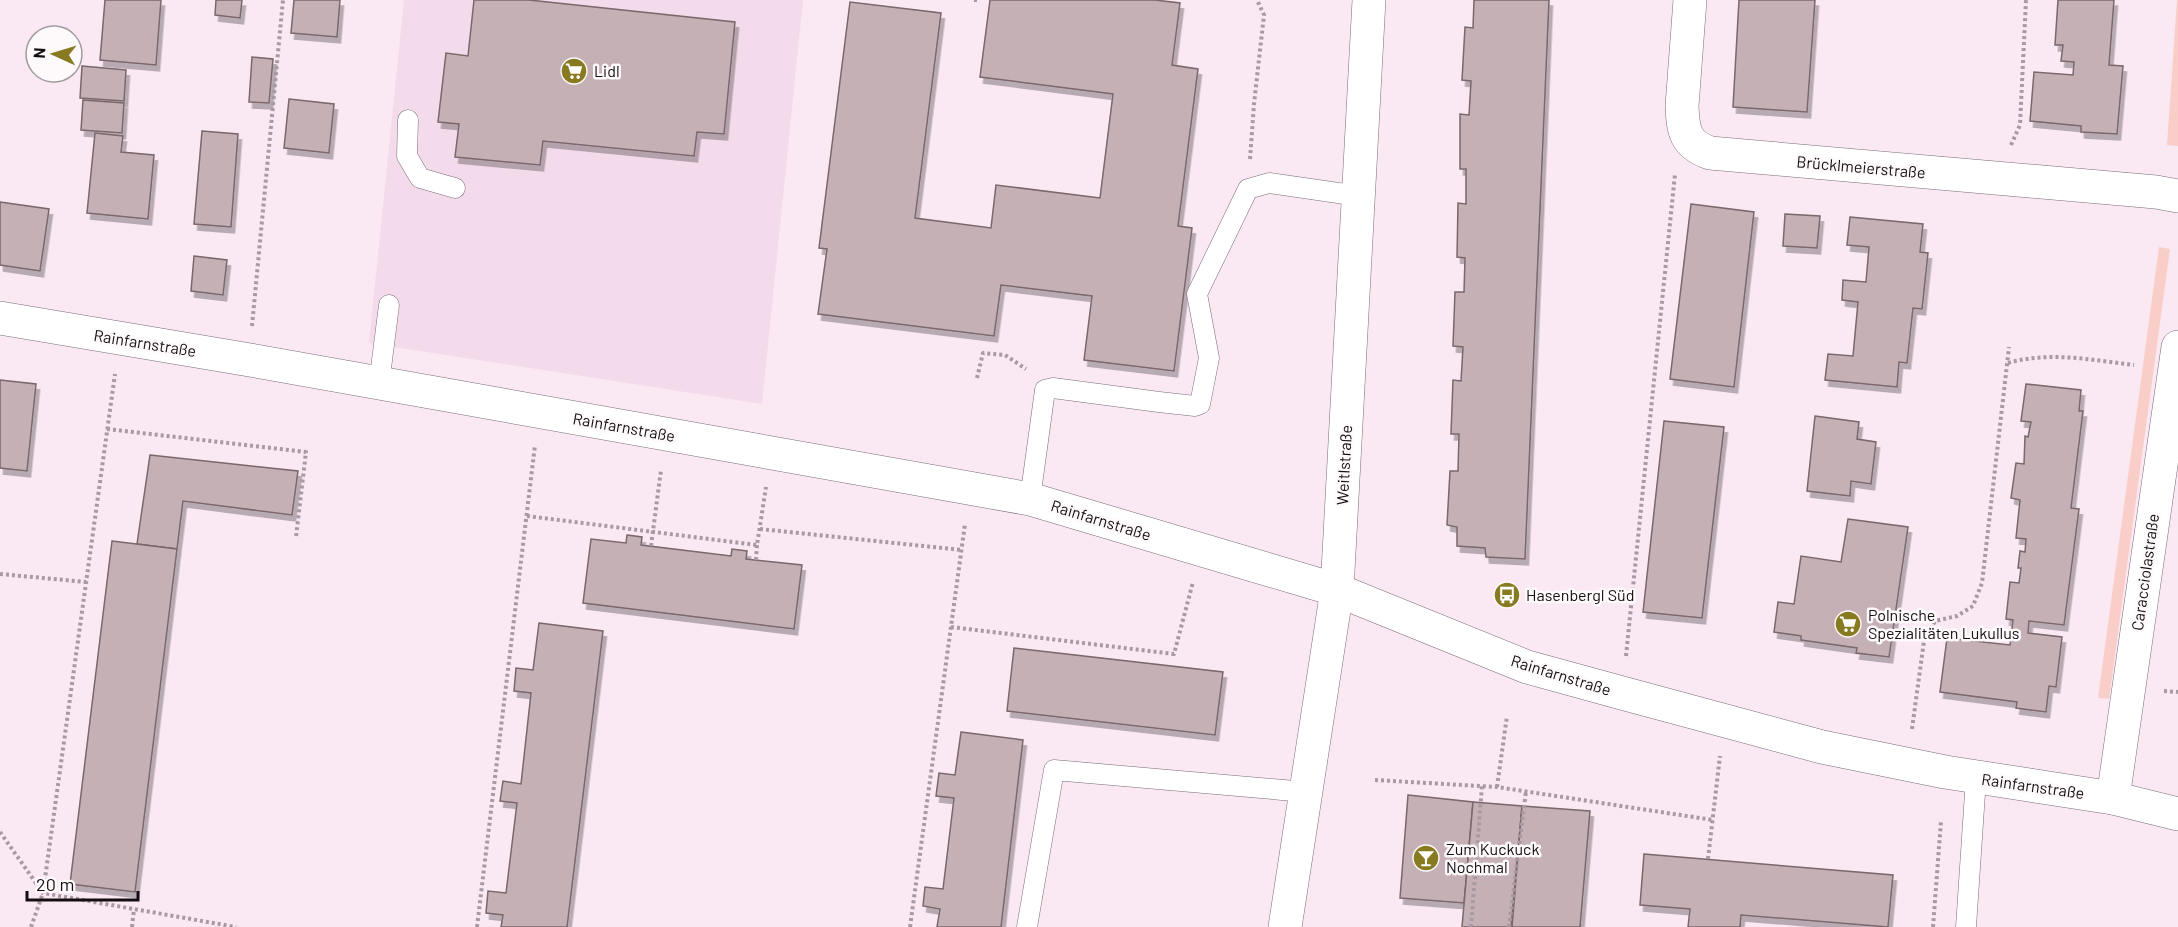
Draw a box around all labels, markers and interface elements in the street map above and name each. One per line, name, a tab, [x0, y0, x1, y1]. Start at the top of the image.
north arrow	[24, 24, 84, 84]
text: N	[29, 47, 48, 59]
supermarket icon: Lidl	[559, 56, 589, 86]
place label: Lidl	[594, 61, 620, 80]
street label: Brücklmeierstraße	[1796, 151, 1926, 182]
street label: Rainfarnstraße	[92, 325, 198, 360]
street label: Rainfarnstraße	[571, 408, 677, 445]
street label: Weitlstraße	[1332, 424, 1355, 506]
street label: Rainfarnstraße	[1049, 495, 1153, 544]
street label: Caracciolastraße	[2127, 512, 2162, 632]
bus stop icon: Hasenbergl Süd	[1492, 580, 1522, 610]
place label: Hasenbergl Süd	[1526, 585, 1634, 604]
place label: Polnische Spezialitäten Lukullus	[1868, 605, 2020, 642]
supermarket icon: Polnische Spezialitäten Lukullus	[1833, 609, 1863, 639]
street label: Rainfarnstraße	[1509, 650, 1613, 699]
street label: Rainfarnstraße	[1980, 769, 2086, 802]
place label: Zum Kuckuck Nochmal	[1446, 839, 1539, 876]
bar icon: Zum Kuckuck Nochmal	[1411, 843, 1441, 873]
scale bar	[27, 864, 138, 902]
text: 20 m	[36, 873, 74, 895]

